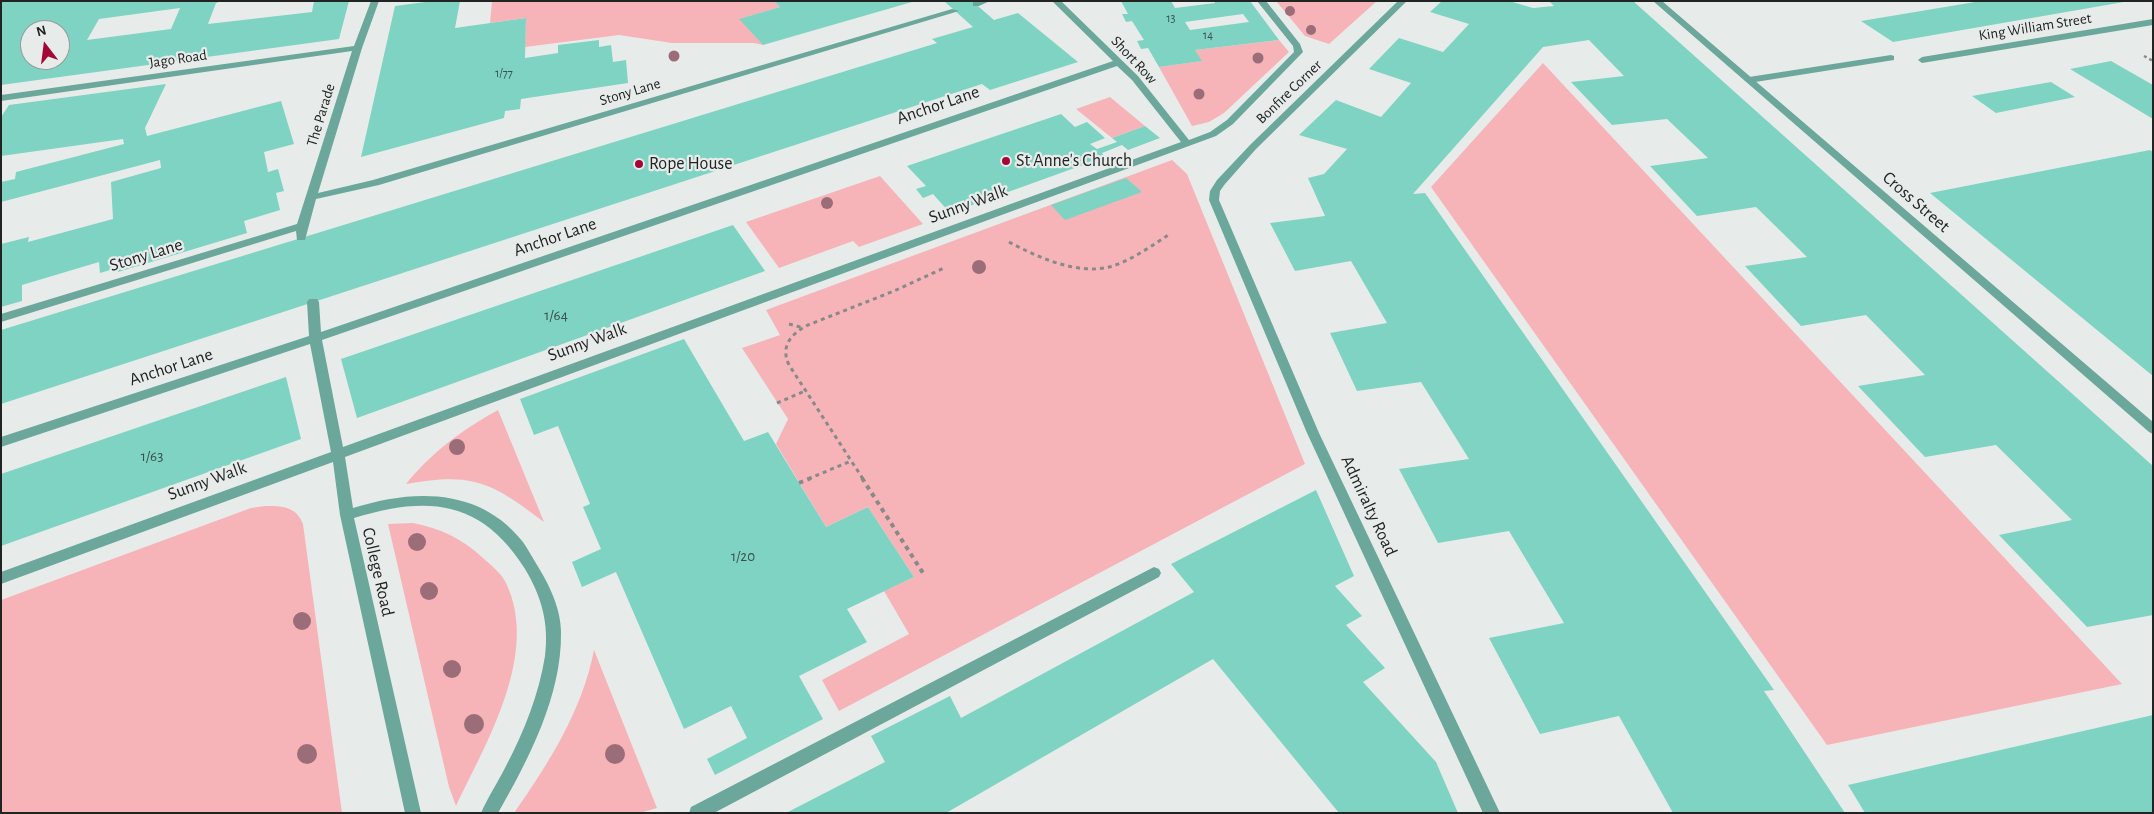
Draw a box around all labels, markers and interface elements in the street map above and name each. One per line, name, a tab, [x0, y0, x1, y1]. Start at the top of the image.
street label: King William Street	[1977, 9, 2093, 45]
house number: 13	[1166, 11, 1176, 25]
north arrow	[20, 20, 70, 70]
text: N	[35, 23, 48, 40]
house number: 14	[1203, 28, 1213, 42]
street label: Short Row	[1107, 32, 1161, 88]
street label: Jago Road	[148, 46, 208, 72]
street label: Bonfire Corner	[1252, 56, 1326, 128]
house number: 1/77	[495, 66, 513, 80]
street label: Stony Lane	[597, 74, 663, 110]
street label: The Parade	[303, 81, 339, 149]
street label: Anchor Lane	[894, 81, 982, 129]
place label: St Anne's Church	[1016, 150, 1132, 172]
place label: Rope House	[649, 153, 733, 175]
marker: St Anne's Church	[1000, 155, 1012, 167]
marker: Rope House	[633, 158, 645, 170]
street label: Cross Street	[1878, 167, 1954, 237]
street label: Sunny Walk	[926, 180, 1010, 228]
street label: Anchor Lane	[511, 213, 599, 261]
street label: Stony Lane	[107, 234, 185, 276]
house number: 1/64	[544, 306, 568, 324]
street label: Sunny Walk	[545, 318, 629, 366]
street label: Anchor Lane	[127, 343, 215, 391]
house number: 1/63	[141, 447, 163, 465]
street label: Admiralty Road	[1336, 452, 1402, 560]
street label: Sunny Walk	[165, 457, 249, 505]
street label: College Road	[357, 525, 399, 619]
house number: 1/20	[731, 547, 755, 565]

